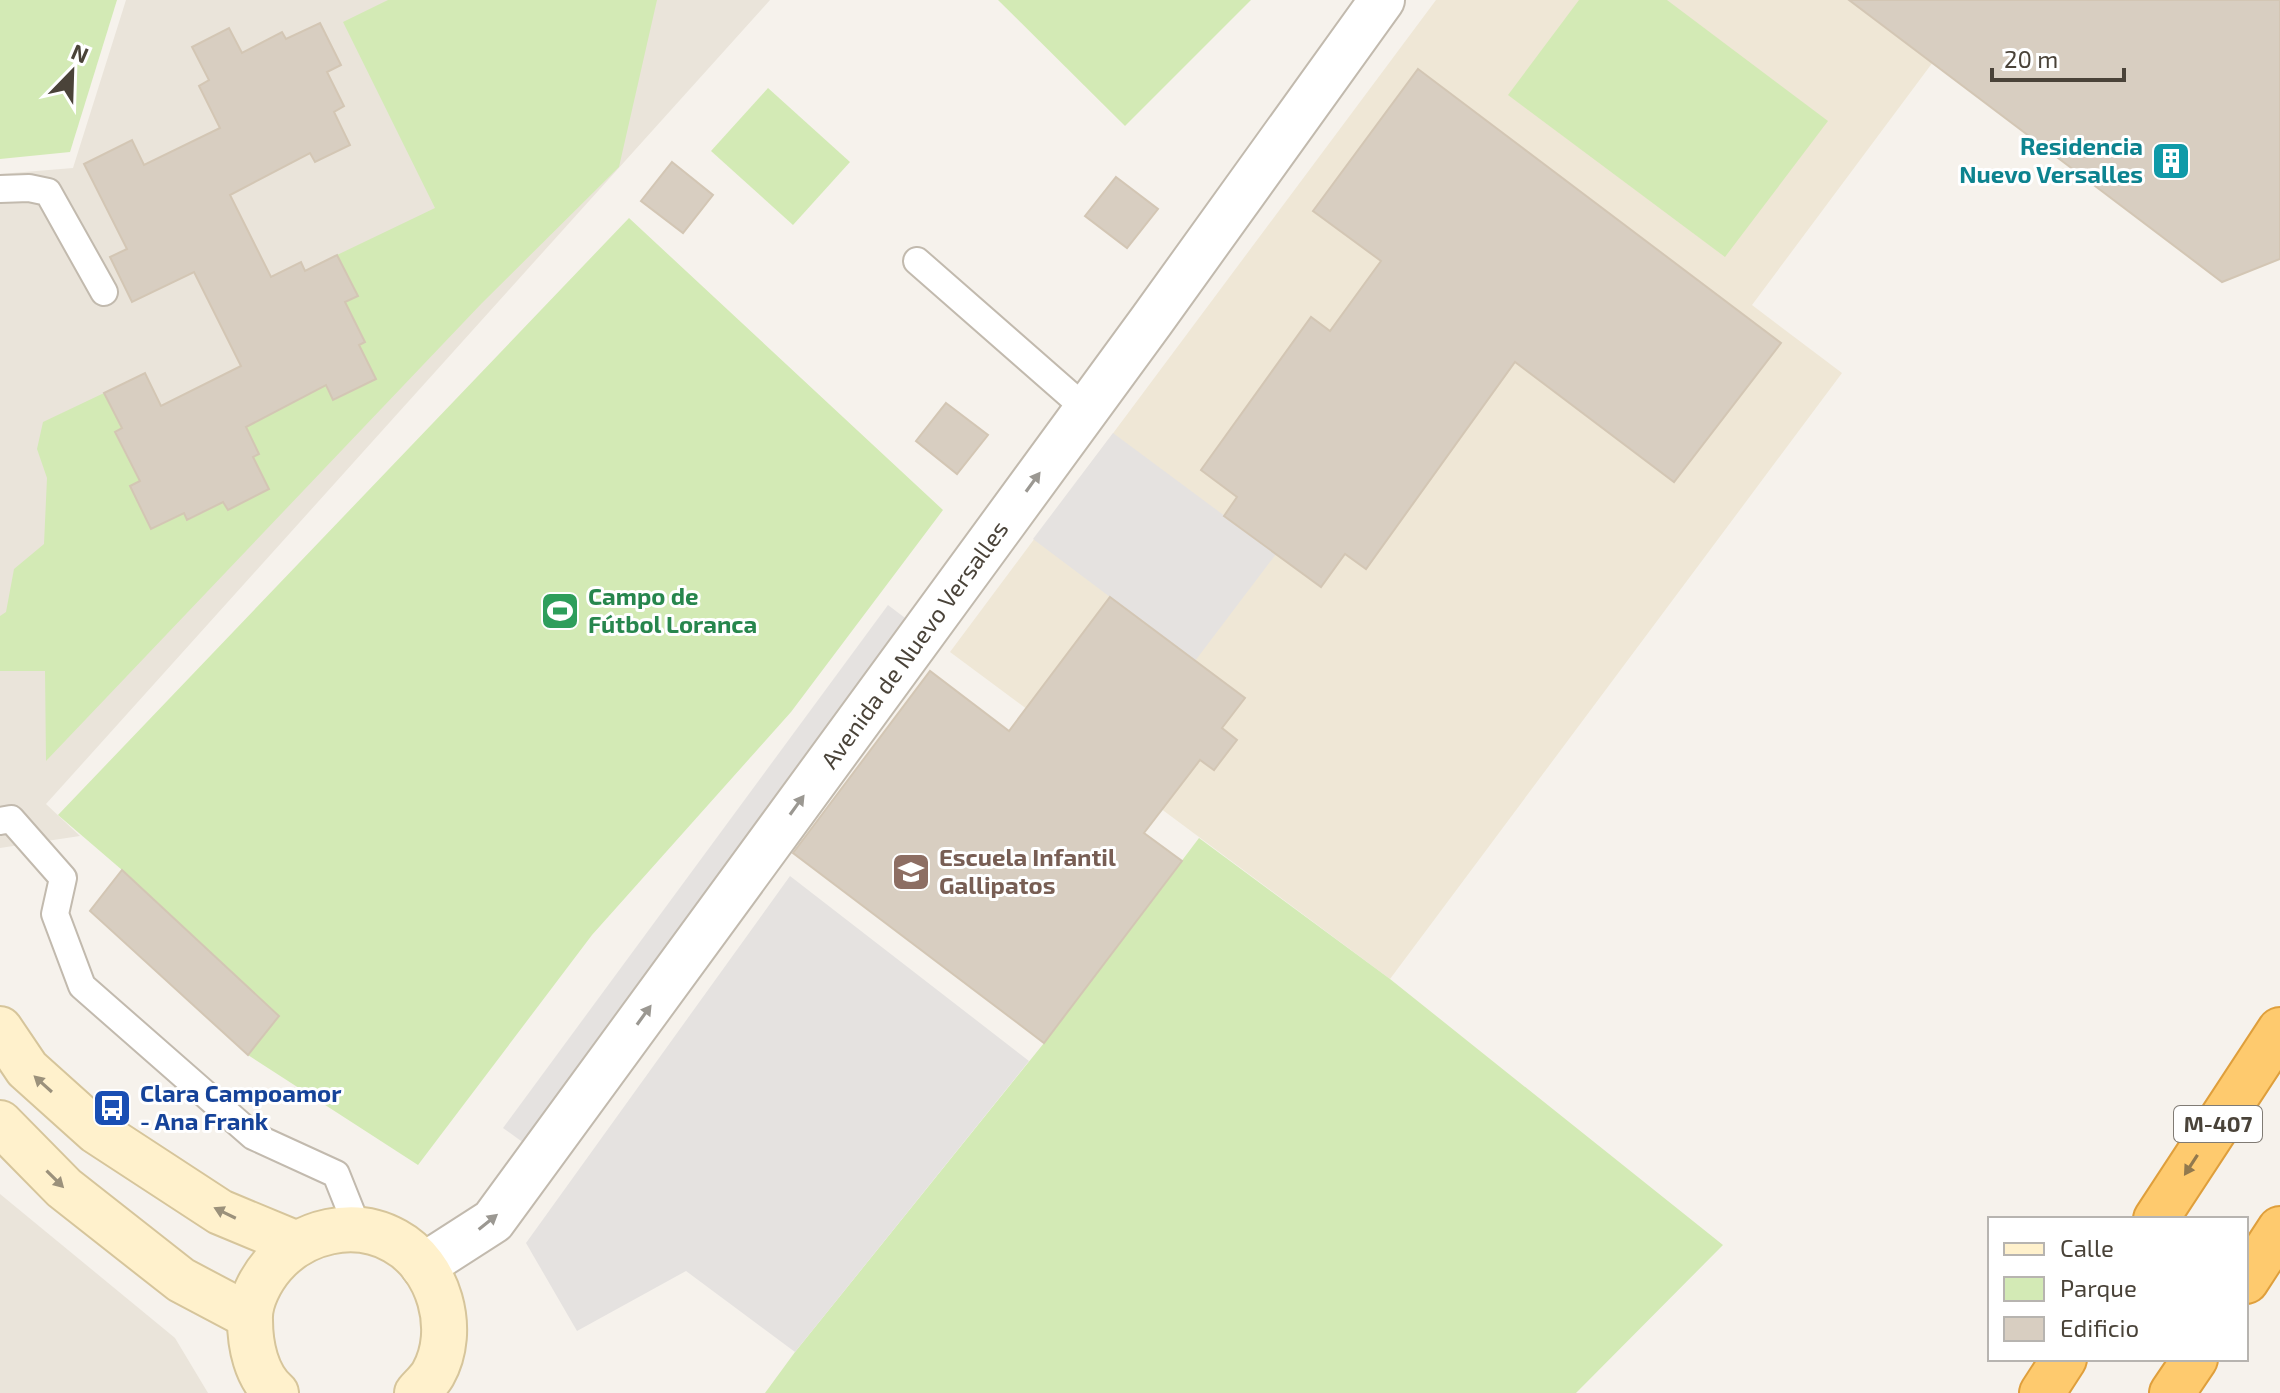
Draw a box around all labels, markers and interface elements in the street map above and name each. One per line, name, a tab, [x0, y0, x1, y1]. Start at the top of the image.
north arrow	[32, 32, 112, 112]
scale bar	[1992, 32, 2124, 82]
text: N	[68, 38, 93, 68]
text: 20 m	[2004, 44, 2058, 73]
place label: Residencia Nuevo Versalles	[1959, 131, 2143, 188]
building icon: Residencia Nuevo Versalles	[2150, 140, 2192, 182]
one-way arrow	[1025, 472, 1041, 493]
street label: Avenida de Nuevo Versalles	[814, 514, 1014, 774]
place label: Campo de Fútbol Loranca	[588, 581, 757, 638]
sports icon: Campo de Fútbol Loranca	[539, 590, 581, 632]
one-way arrow	[789, 795, 805, 816]
place label: Escuela Infantil Gallipatos	[939, 842, 1116, 899]
school or university icon: Escuela Infantil Gallipatos	[890, 851, 932, 893]
one-way arrow	[636, 1004, 652, 1026]
one-way arrow	[34, 1076, 53, 1094]
place label: Clara Campoamor - Ana Frank	[140, 1078, 342, 1135]
bus stop icon: Clara Campoamor - Ana Frank	[91, 1087, 133, 1129]
road number: M-407	[2174, 1106, 2262, 1142]
one-way arrow	[2184, 1155, 2199, 1176]
one-way arrow	[45, 1169, 63, 1188]
one-way arrow	[214, 1206, 237, 1220]
one-way arrow	[478, 1215, 498, 1231]
legend	[1988, 1217, 2248, 1361]
text: Calle	[2060, 1233, 2114, 1262]
text: Parque	[2060, 1273, 2137, 1302]
text: Edificio	[2060, 1313, 2139, 1342]

